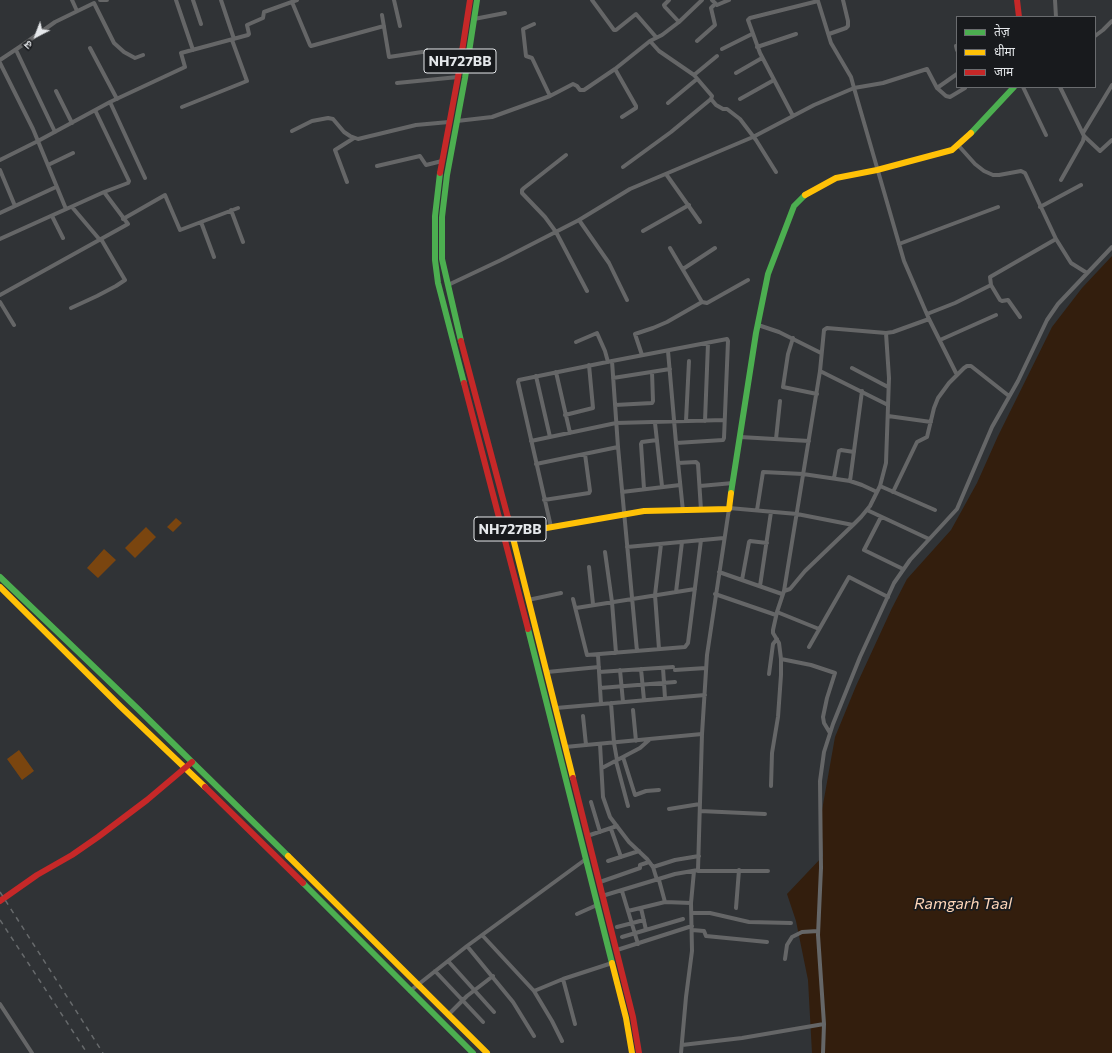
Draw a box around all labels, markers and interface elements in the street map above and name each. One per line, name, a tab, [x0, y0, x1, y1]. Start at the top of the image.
north arrow	[16, 16, 56, 56]
legend	[956, 16, 1096, 88]
text: तेज़	[994, 24, 1010, 38]
text: उ	[21, 38, 34, 52]
text: धीमा	[994, 44, 1015, 58]
road number: NH727BB	[424, 49, 496, 73]
text: जाम	[994, 64, 1013, 78]
road number: NH727BB	[474, 517, 546, 541]
water label: Ramgarh Taal	[914, 894, 1012, 914]

